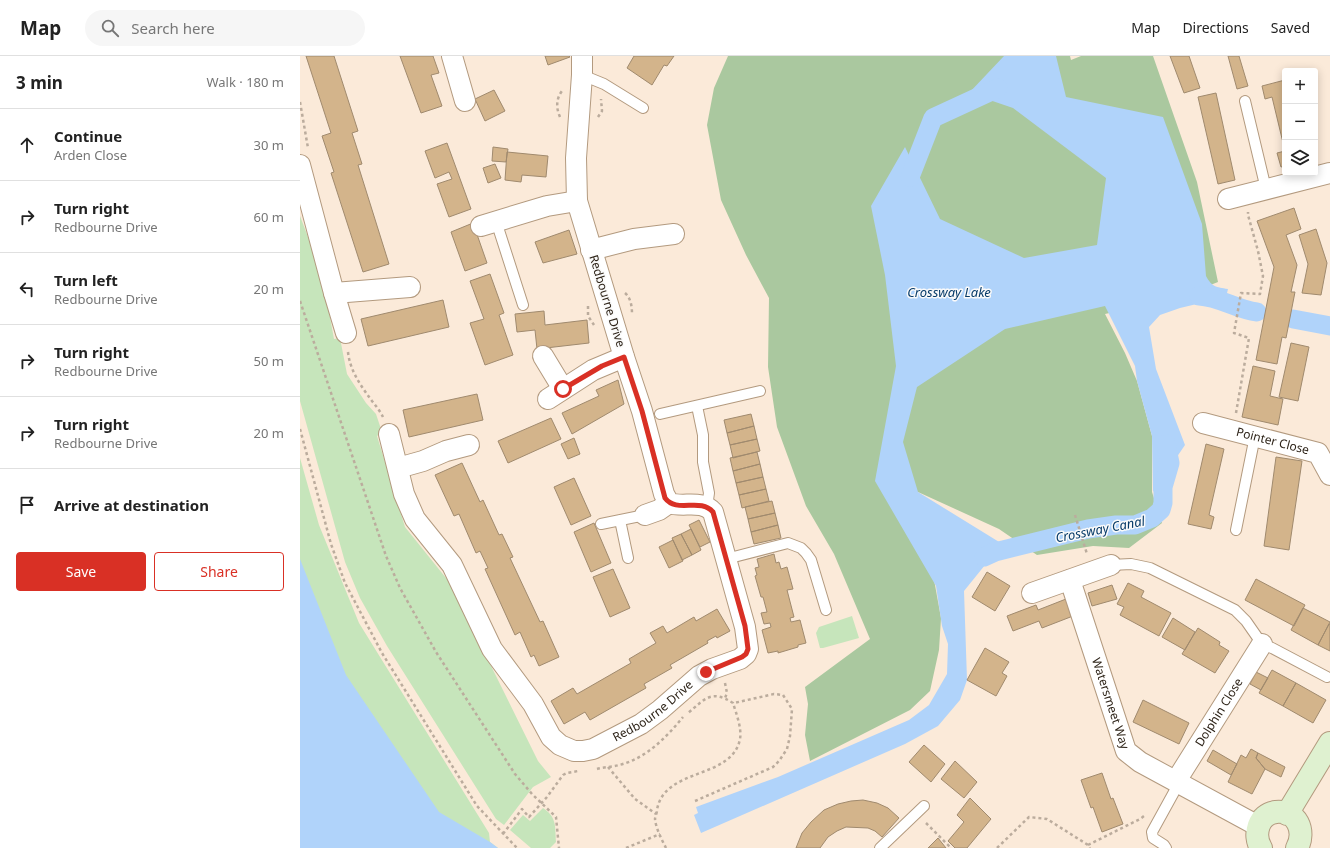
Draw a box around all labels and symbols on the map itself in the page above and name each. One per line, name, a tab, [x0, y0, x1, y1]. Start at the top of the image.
street label: Redbourne Drive	[585, 253, 630, 349]
water label: Crossway Lake	[907, 283, 991, 301]
route start	[554, 380, 572, 398]
street label: Pointer Close	[1234, 423, 1311, 458]
water label: Crossway Canal	[1054, 511, 1147, 546]
street label: Watersmeet Way	[1088, 655, 1134, 752]
route end	[697, 663, 715, 681]
street label: Dolphin Close	[1191, 674, 1247, 750]
street label: Redbourne Drive	[609, 676, 697, 745]

